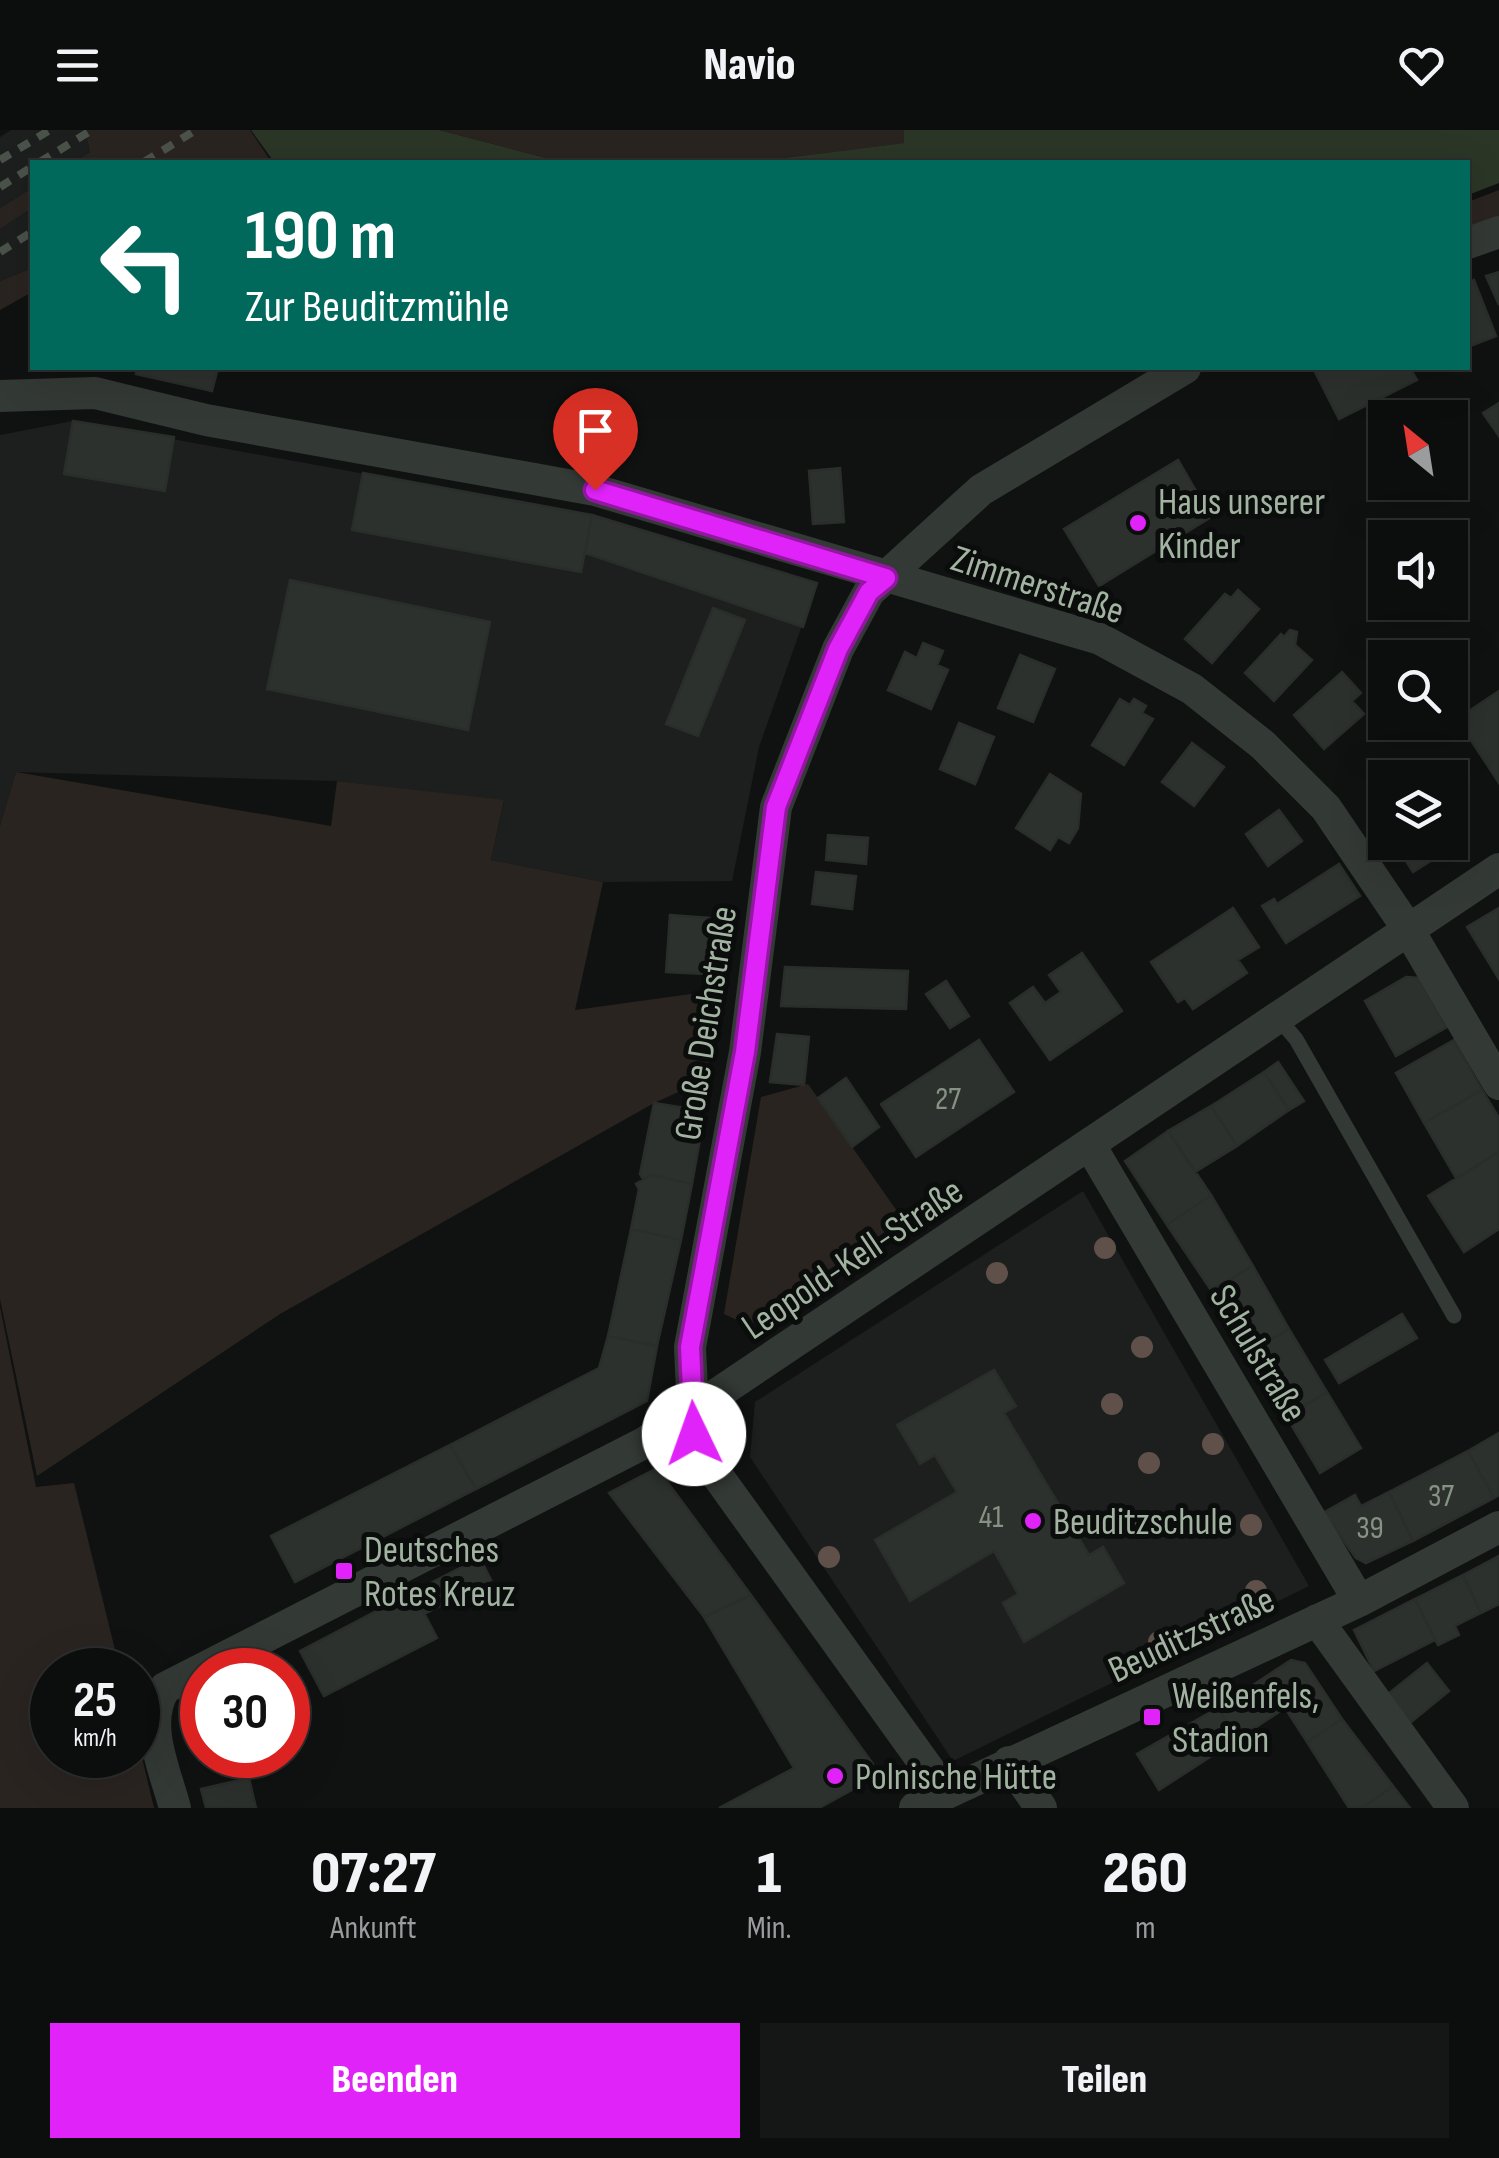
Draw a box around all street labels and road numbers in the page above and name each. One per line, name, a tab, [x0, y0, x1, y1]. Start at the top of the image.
street label: Zimmerstraße	[946, 536, 1129, 634]
street label: Große Deichstraße	[666, 903, 747, 1143]
street label: Leopold-Kell-Straße	[734, 1169, 972, 1350]
street label: Schulstraße	[1199, 1277, 1316, 1431]
street label: Beuditzstraße	[1102, 1577, 1282, 1693]

